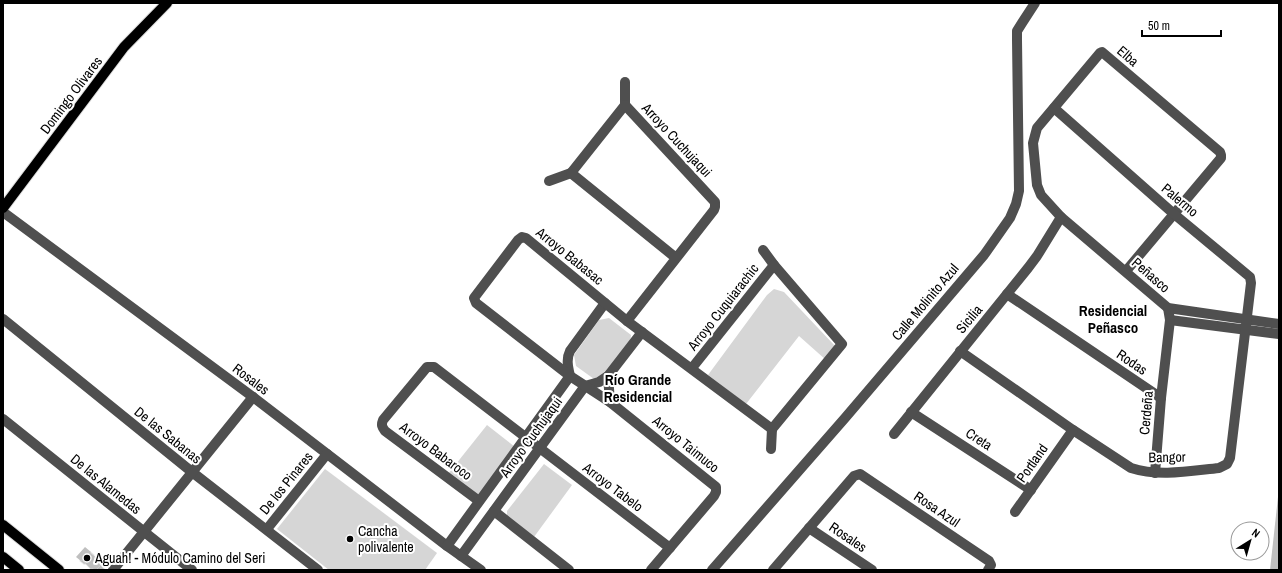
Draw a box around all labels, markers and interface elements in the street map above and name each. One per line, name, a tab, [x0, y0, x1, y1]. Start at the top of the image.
scale bar	[1142, 12, 1221, 38]
text: 50 m	[1148, 18, 1170, 34]
street label: Elba	[1113, 42, 1143, 71]
street label: Domingo Olivares	[36, 52, 106, 137]
street label: Arroyo Cuchujaqui	[637, 98, 716, 181]
street label: Palermo	[1158, 179, 1202, 221]
street label: Arroyo Babasac	[532, 223, 608, 289]
street label: Peñasco	[1128, 254, 1174, 296]
street label: Arroyo Cuquiarachic	[683, 260, 763, 355]
street label: Calle Molinito Azul	[888, 260, 962, 344]
district label: Residencial Peñasco	[1079, 300, 1147, 338]
street label: Sicilia	[952, 301, 987, 337]
street label: Rodas	[1113, 345, 1151, 379]
street label: Rosales	[229, 359, 273, 399]
district label: Río Grande Residencial	[604, 369, 672, 407]
street label: Cerdeña	[1135, 390, 1157, 436]
street label: Arroyo Cuchujaqui	[495, 393, 566, 482]
street label: De las Sabanas	[131, 403, 205, 468]
street label: Arroyo Taimuco	[648, 411, 723, 476]
street label: Arroyo Babaroco	[395, 417, 476, 484]
street label: Creta	[962, 424, 996, 455]
street label: Portland	[1012, 440, 1052, 486]
street label: De los Pinares	[255, 448, 317, 518]
street label: Bangor	[1148, 448, 1186, 466]
street label: De las Alamedas	[67, 450, 145, 518]
street label: Arroyo Tabelo	[578, 458, 647, 516]
street label: Rosa Azul	[911, 487, 963, 531]
street label: Rosales	[826, 518, 870, 556]
north arrow	[1230, 521, 1270, 561]
place label: Cancha polivalente	[358, 522, 414, 556]
text: N	[1249, 525, 1263, 541]
marker: Cancha polivalente	[345, 534, 355, 544]
place label: Aguah! - Módulo Camino del Seri	[94, 549, 265, 567]
marker: Aguah! - Módulo Camino del Seri	[82, 553, 92, 563]

